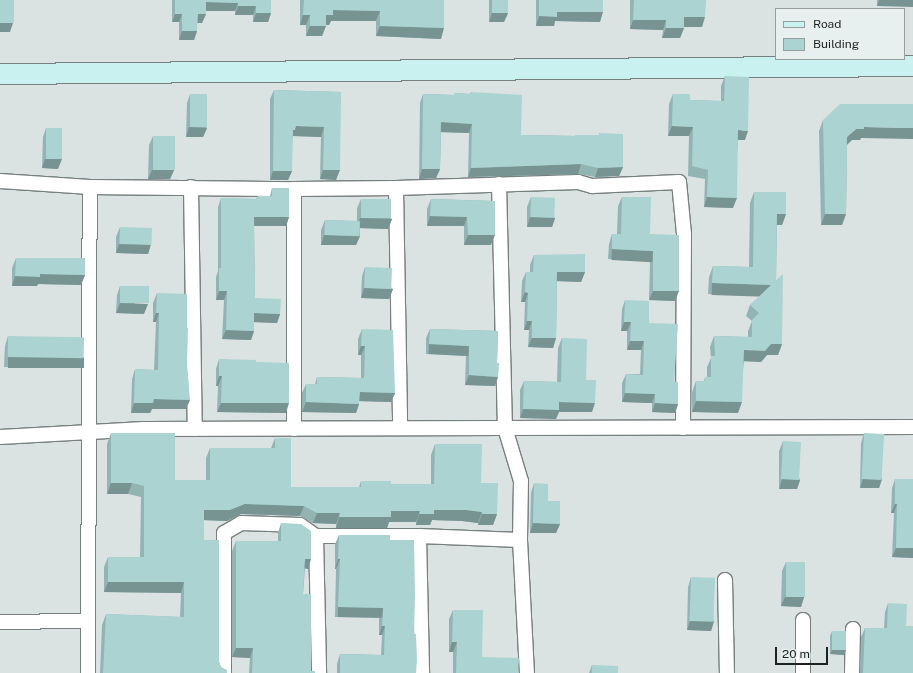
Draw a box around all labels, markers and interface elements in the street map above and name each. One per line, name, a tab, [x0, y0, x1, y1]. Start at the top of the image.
legend	[775, 8, 905, 60]
text: Road	[813, 17, 841, 31]
text: Building	[813, 37, 859, 51]
scale bar	[777, 639, 830, 665]
text: 20 m	[782, 647, 810, 661]

